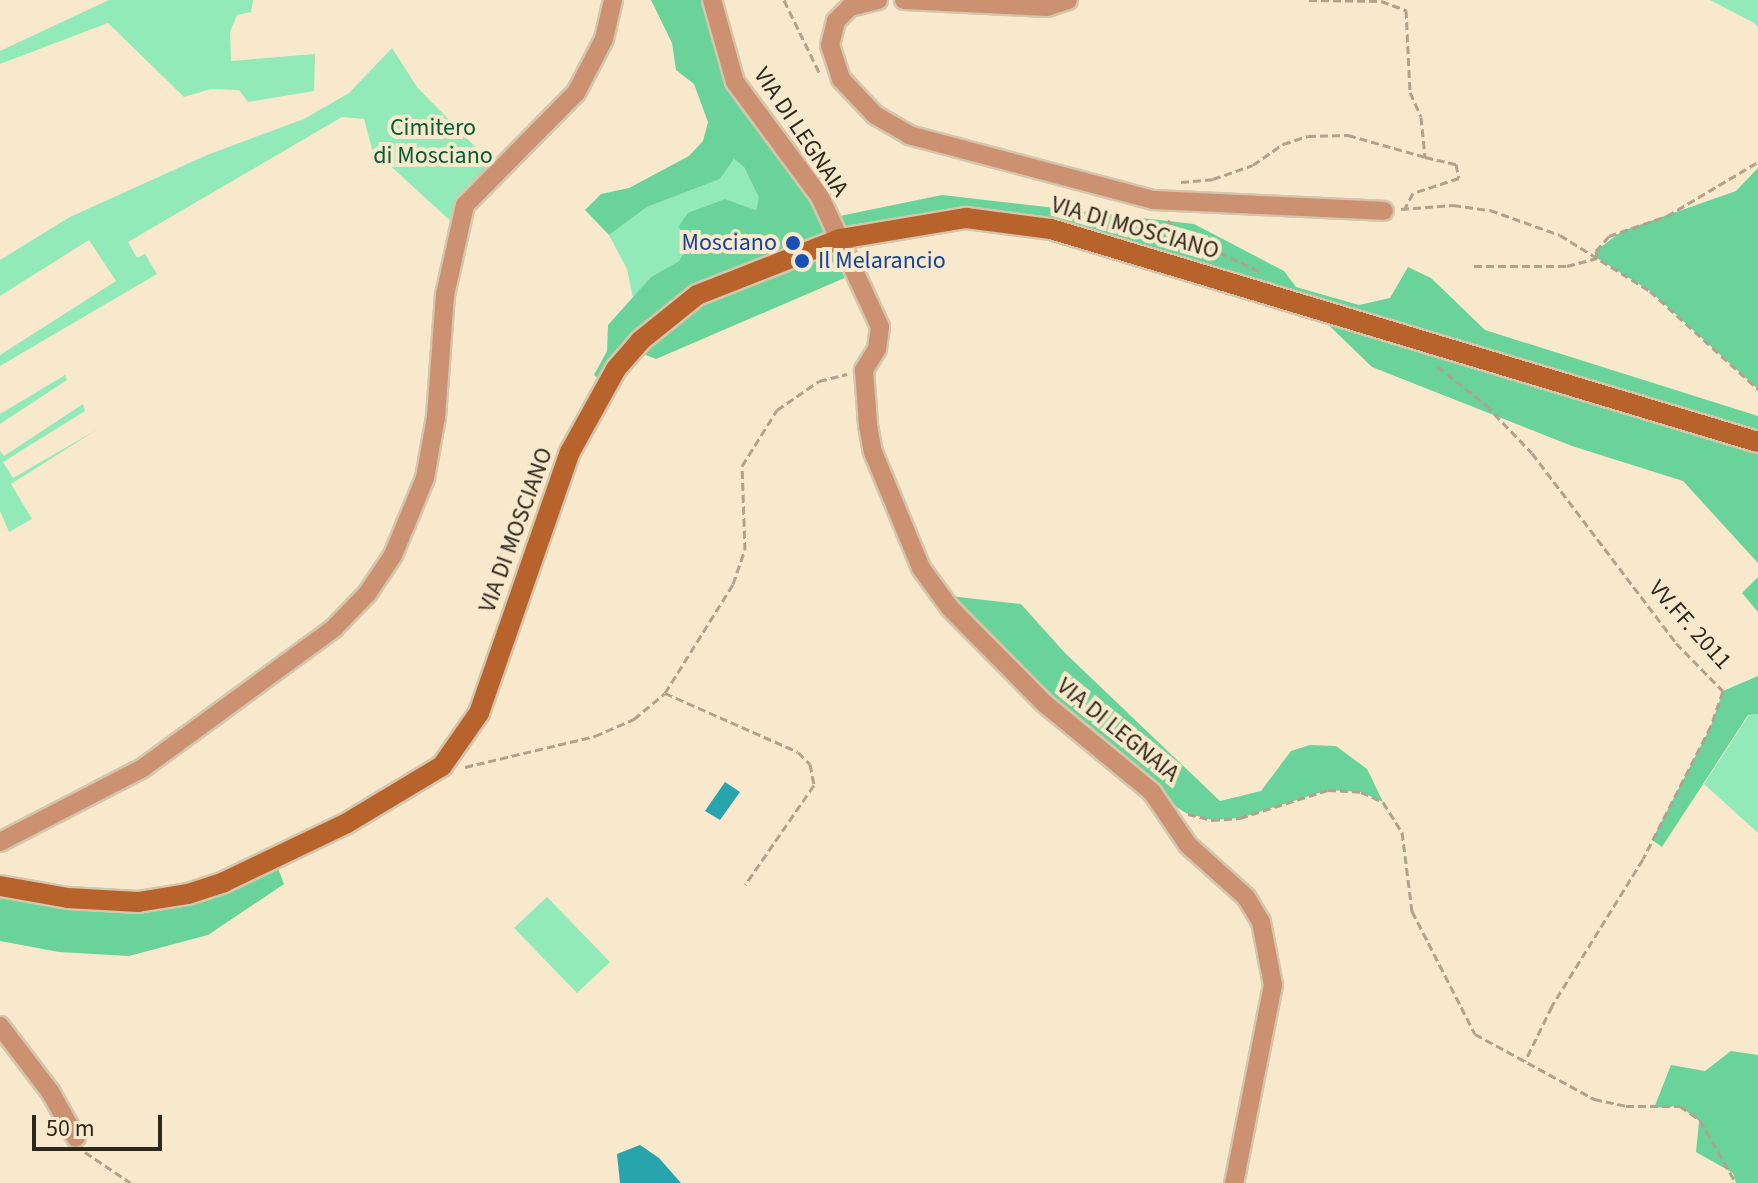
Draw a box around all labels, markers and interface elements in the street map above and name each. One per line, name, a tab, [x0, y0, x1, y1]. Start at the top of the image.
street label: VIA DI LEGNAIA	[747, 62, 855, 202]
park label: Cimitero di Mosciano	[373, 114, 493, 170]
street label: VIA DI MOSCIANO	[1048, 190, 1222, 266]
place label: Mosciano	[681, 229, 777, 257]
marker: Mosciano	[784, 234, 802, 252]
place label: Il Melarancio	[818, 247, 946, 275]
marker: Il Melarancio	[793, 252, 811, 270]
street label: VIA DI MOSCIANO	[473, 444, 559, 616]
street label: VV.FF. 2011	[1643, 575, 1737, 675]
street label: VIA DI LEGNAIA	[1051, 672, 1185, 788]
scale bar	[36, 1099, 166, 1149]
text: 50 m	[46, 1111, 95, 1146]

